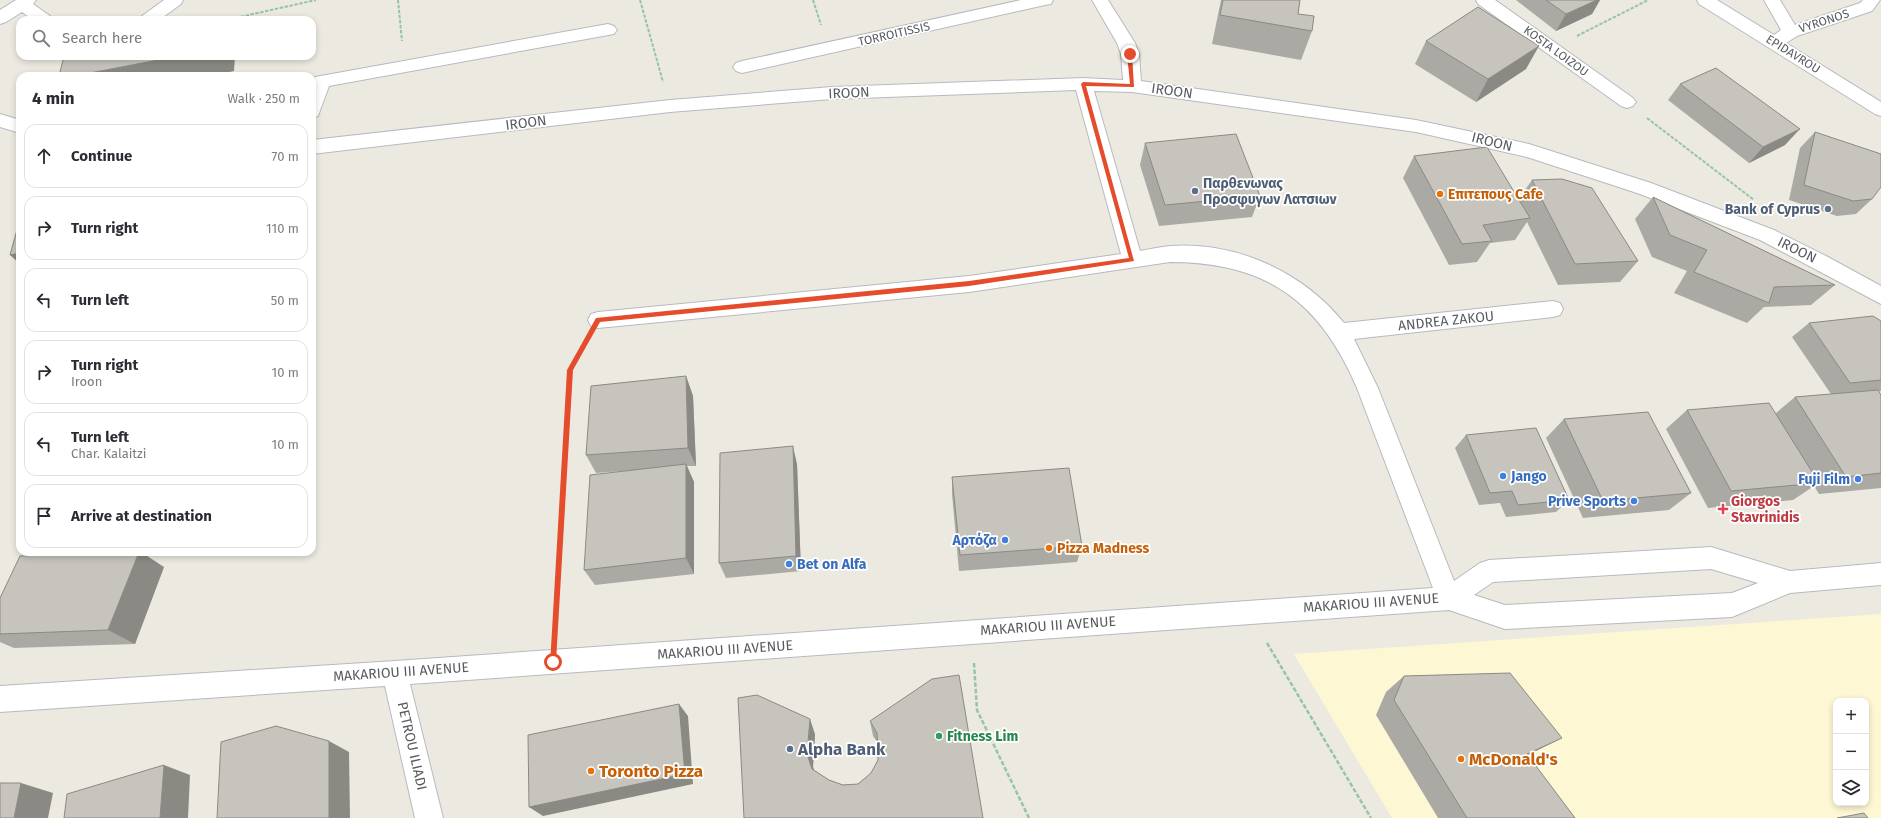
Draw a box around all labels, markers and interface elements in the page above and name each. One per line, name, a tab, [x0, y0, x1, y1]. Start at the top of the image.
street label: VYRONOS	[1797, 6, 1851, 36]
search box	[16, 16, 316, 60]
street label: TORROITISSIS	[857, 19, 932, 49]
street label: KOSTA LOIZOU	[1521, 23, 1591, 79]
icon: search	[30, 27, 52, 49]
text: Search here	[62, 29, 142, 47]
street label: EPIDAVROU	[1763, 32, 1823, 76]
route end	[1121, 45, 1139, 63]
street label: IROON	[1150, 80, 1194, 102]
street label: IROON	[828, 83, 870, 103]
text: 4 min	[32, 88, 75, 109]
text: Walk · 250 m	[227, 91, 300, 106]
street label: IROON	[504, 112, 548, 134]
street label: IROON	[1470, 129, 1514, 155]
icon: ahead	[33, 145, 55, 167]
text: Continue	[71, 147, 132, 165]
text: 70 m	[272, 149, 299, 164]
place label: Παρθενωνας Προσφυγων Λατσιων	[1203, 175, 1337, 208]
marker: Παρθενωνας Προσφυγων Λατσιων	[1190, 186, 1200, 196]
place label: Επιτεπους Cafe	[1448, 186, 1543, 203]
marker: Επιτεπους Cafe	[1435, 189, 1445, 199]
place label: Bank of Cyprus	[1725, 201, 1820, 218]
marker: Bank of Cyprus	[1823, 204, 1833, 214]
icon: right	[33, 217, 55, 239]
text: Turn right	[71, 219, 138, 237]
text: 110 m	[266, 221, 299, 236]
street label: IROON	[1775, 233, 1819, 267]
icon: left	[33, 289, 55, 311]
text: Turn left	[71, 291, 129, 309]
text: 50 m	[271, 293, 299, 308]
street label: ANDREA ZAKOU	[1397, 307, 1495, 335]
text: Turn right	[71, 356, 138, 374]
icon: right	[33, 361, 55, 383]
text: 10 m	[272, 365, 299, 380]
text: Iroon	[71, 374, 102, 389]
text: Turn left	[71, 428, 129, 446]
icon: left	[33, 433, 55, 455]
text: 10 m	[272, 437, 299, 452]
text: Char. Kalaitzi	[71, 446, 146, 461]
place label: Jango	[1510, 468, 1547, 485]
marker: Jango	[1498, 471, 1508, 481]
place label: Fuji Film	[1798, 471, 1850, 488]
marker: Fuji Film	[1853, 474, 1863, 484]
place label: Prive Sports	[1548, 493, 1626, 510]
place label: Giorgos Stavrinidis	[1731, 493, 1800, 526]
marker: Prive Sports	[1629, 496, 1639, 506]
marker: Giorgos Stavrinidis	[1718, 504, 1728, 514]
icon: arrive	[33, 505, 55, 527]
text: Arrive at destination	[71, 507, 212, 525]
place label: Αρτόζα	[952, 532, 998, 549]
marker: Αρτόζα	[1000, 535, 1010, 545]
place label: Pizza Madness	[1057, 540, 1150, 557]
marker: Pizza Madness	[1044, 543, 1054, 553]
place label: Bet on Alfa	[797, 556, 867, 573]
marker: Bet on Alfa	[784, 559, 794, 569]
street label: MAKARIOU III AVENUE	[1303, 590, 1439, 616]
street label: MAKARIOU III AVENUE	[980, 613, 1116, 639]
street label: MAKARIOU III AVENUE	[657, 637, 793, 663]
route start	[544, 653, 562, 671]
street label: MAKARIOU III AVENUE	[333, 659, 469, 685]
map controls	[1833, 698, 1869, 806]
button: +	[1833, 698, 1869, 734]
street label: PETROU ILIADI	[394, 700, 430, 792]
place label: Fitness Lim	[947, 728, 1018, 745]
marker: Fitness Lim	[934, 731, 944, 741]
button: −	[1833, 734, 1869, 770]
place label: Alpha Bank	[797, 739, 886, 760]
marker: Alpha Bank	[785, 744, 795, 754]
place label: McDonald's	[1469, 749, 1558, 770]
marker: McDonald's	[1456, 754, 1466, 764]
place label: Toronto Pizza	[599, 761, 703, 782]
marker: Toronto Pizza	[586, 766, 596, 776]
button: layers	[1833, 770, 1869, 806]

